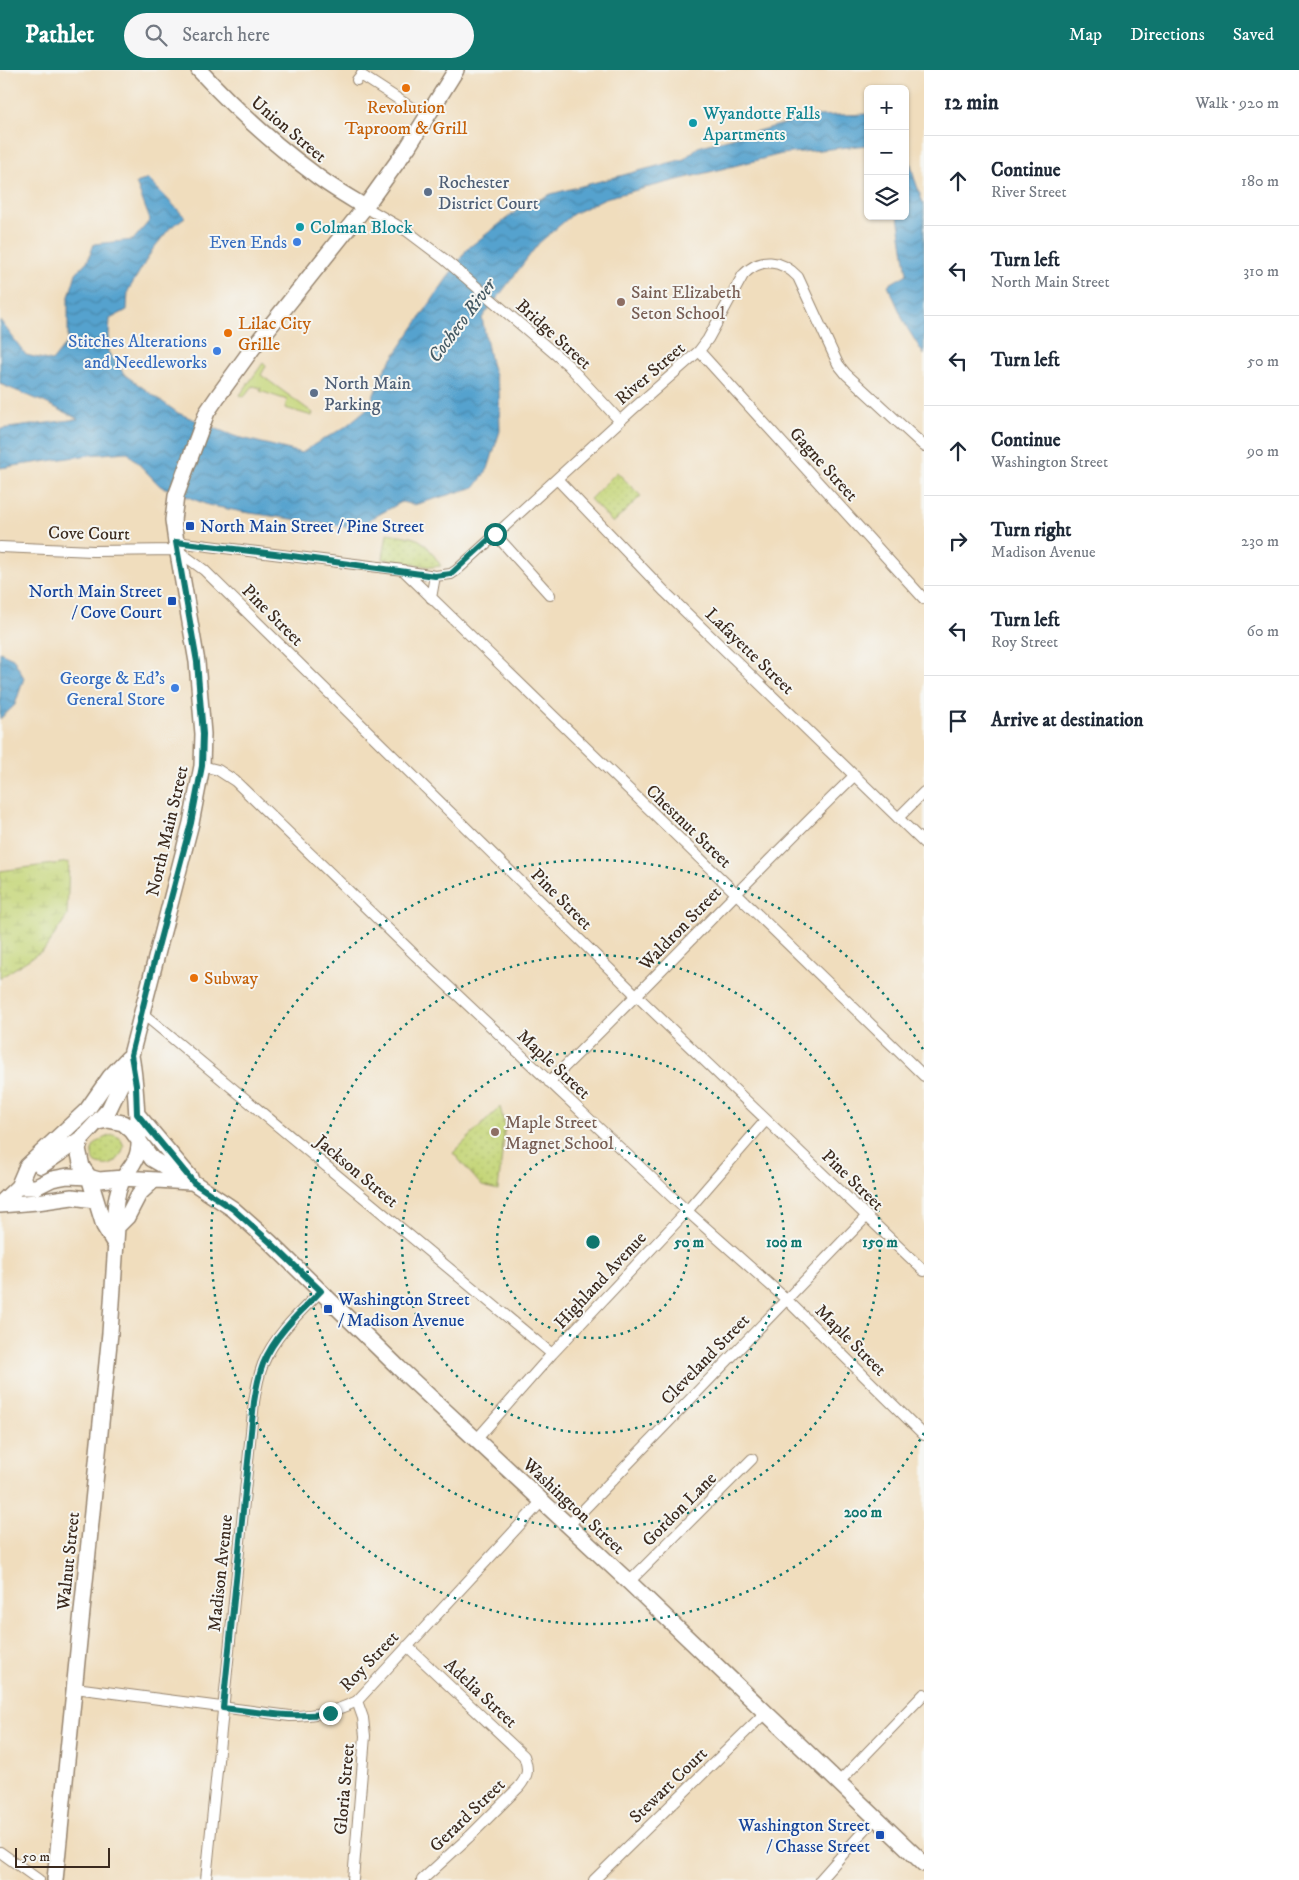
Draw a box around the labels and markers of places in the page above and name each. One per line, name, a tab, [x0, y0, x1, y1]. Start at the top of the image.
marker: Revolution Taproom & Grill	[400, 82, 412, 94]
place label: Revolution Taproom & Grill	[345, 97, 468, 140]
place label: Wyandotte Falls Apartments	[702, 103, 820, 146]
marker: Wyandotte Falls Apartments	[687, 117, 699, 129]
place label: Rochester District Court	[438, 172, 539, 215]
marker: Rochester District Court	[422, 186, 434, 198]
place label: Colman Block	[310, 217, 413, 239]
marker: Colman Block	[294, 221, 306, 233]
place label: Even Ends	[209, 232, 287, 254]
marker: Even Ends	[291, 236, 303, 248]
place label: Saint Elizabeth Seton School	[631, 282, 742, 325]
marker: Saint Elizabeth Seton School	[615, 296, 627, 308]
place label: Lilac City Grille	[238, 313, 312, 356]
marker: Lilac City Grille	[222, 327, 234, 339]
place label: Stitches Alterations and Needleworks	[68, 331, 207, 374]
marker: Stitches Alterations and Needleworks	[211, 345, 223, 357]
place label: North Main Parking	[324, 373, 412, 416]
marker: North Main Parking	[308, 387, 320, 399]
place label: North Main Street / Pine Street	[200, 516, 425, 538]
marker: North Main Street / Pine Street	[184, 520, 196, 532]
place label: North Main Street / Cove Court	[29, 581, 162, 624]
marker: North Main Street / Cove Court	[166, 595, 178, 607]
place label: George & Ed's General Store	[60, 668, 165, 711]
marker: George & Ed's General Store	[169, 682, 181, 694]
place label: Subway	[204, 968, 259, 990]
marker: Subway	[188, 972, 200, 984]
place label: Maple Street Magnet School	[505, 1112, 614, 1155]
marker: Maple Street Magnet School	[489, 1126, 501, 1138]
centre of rings	[584, 1233, 602, 1251]
place label: Washington Street / Madison Avenue	[337, 1289, 470, 1332]
marker: Washington Street / Madison Avenue	[322, 1303, 334, 1315]
place label: Washington Street / Chasse Street	[737, 1815, 870, 1858]
marker: Washington Street / Chasse Street	[874, 1829, 886, 1841]

